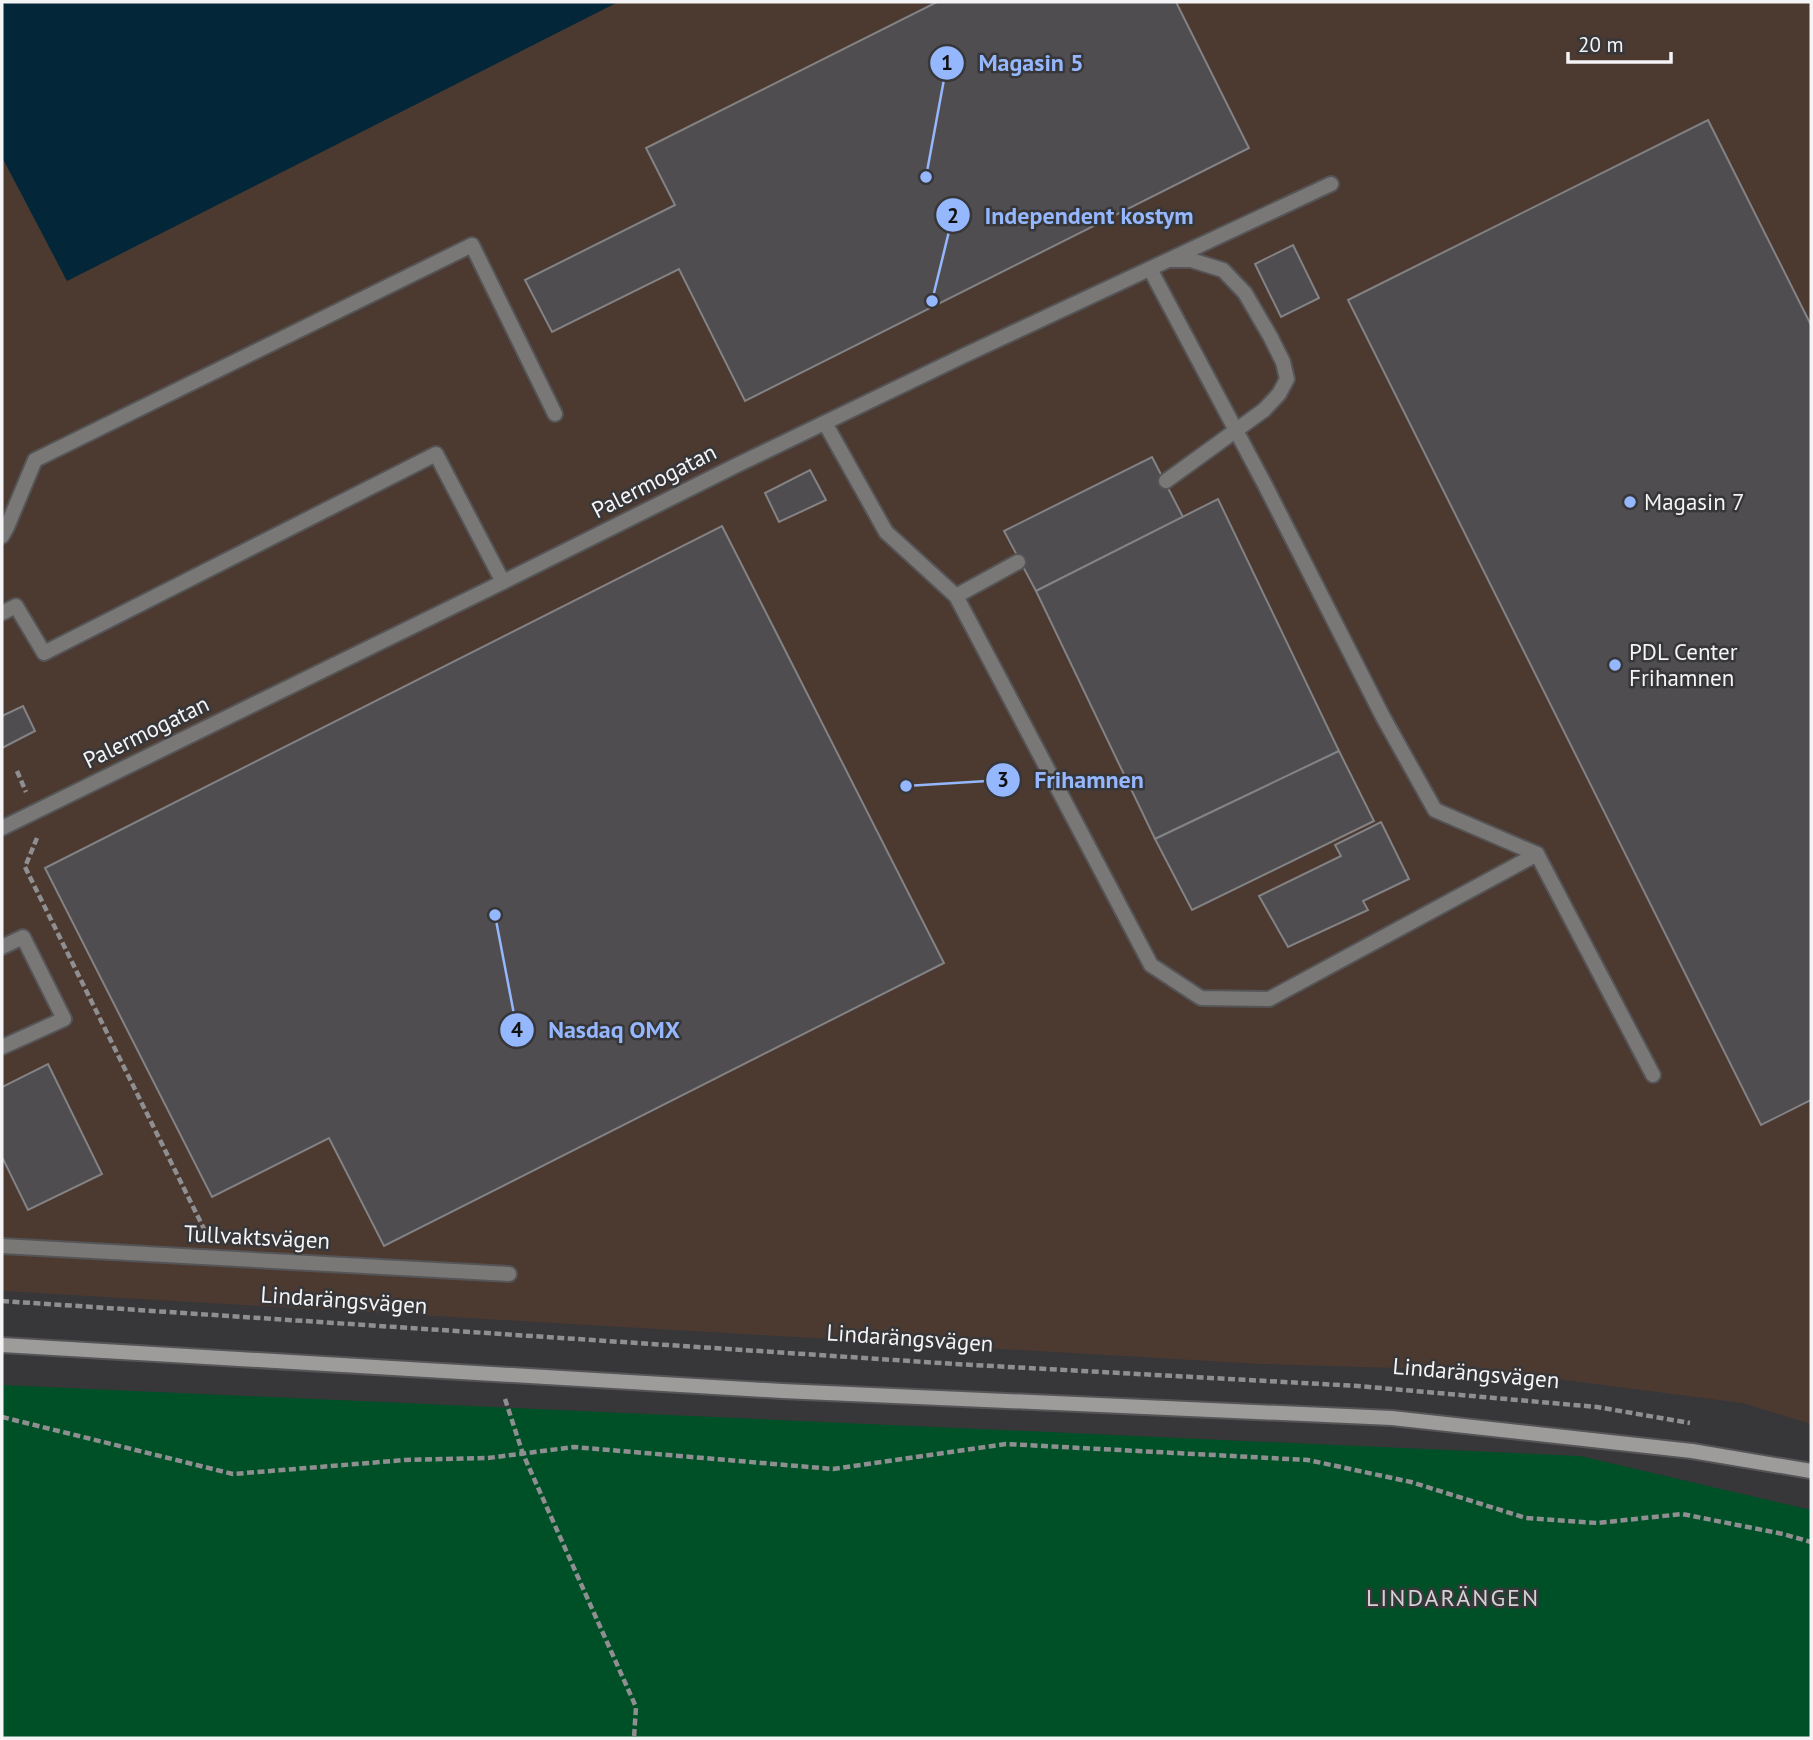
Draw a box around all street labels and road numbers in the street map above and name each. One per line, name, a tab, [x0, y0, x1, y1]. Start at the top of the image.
street label: Palermogatan	[586, 437, 721, 524]
street label: Palermogatan	[78, 689, 213, 774]
street label: Tullvaktsvägen	[183, 1218, 331, 1255]
street label: Lindarängsvägen	[260, 1279, 429, 1320]
street label: Lindarängsvägen	[826, 1317, 995, 1358]
street label: Lindarängsvägen	[1391, 1351, 1561, 1394]

